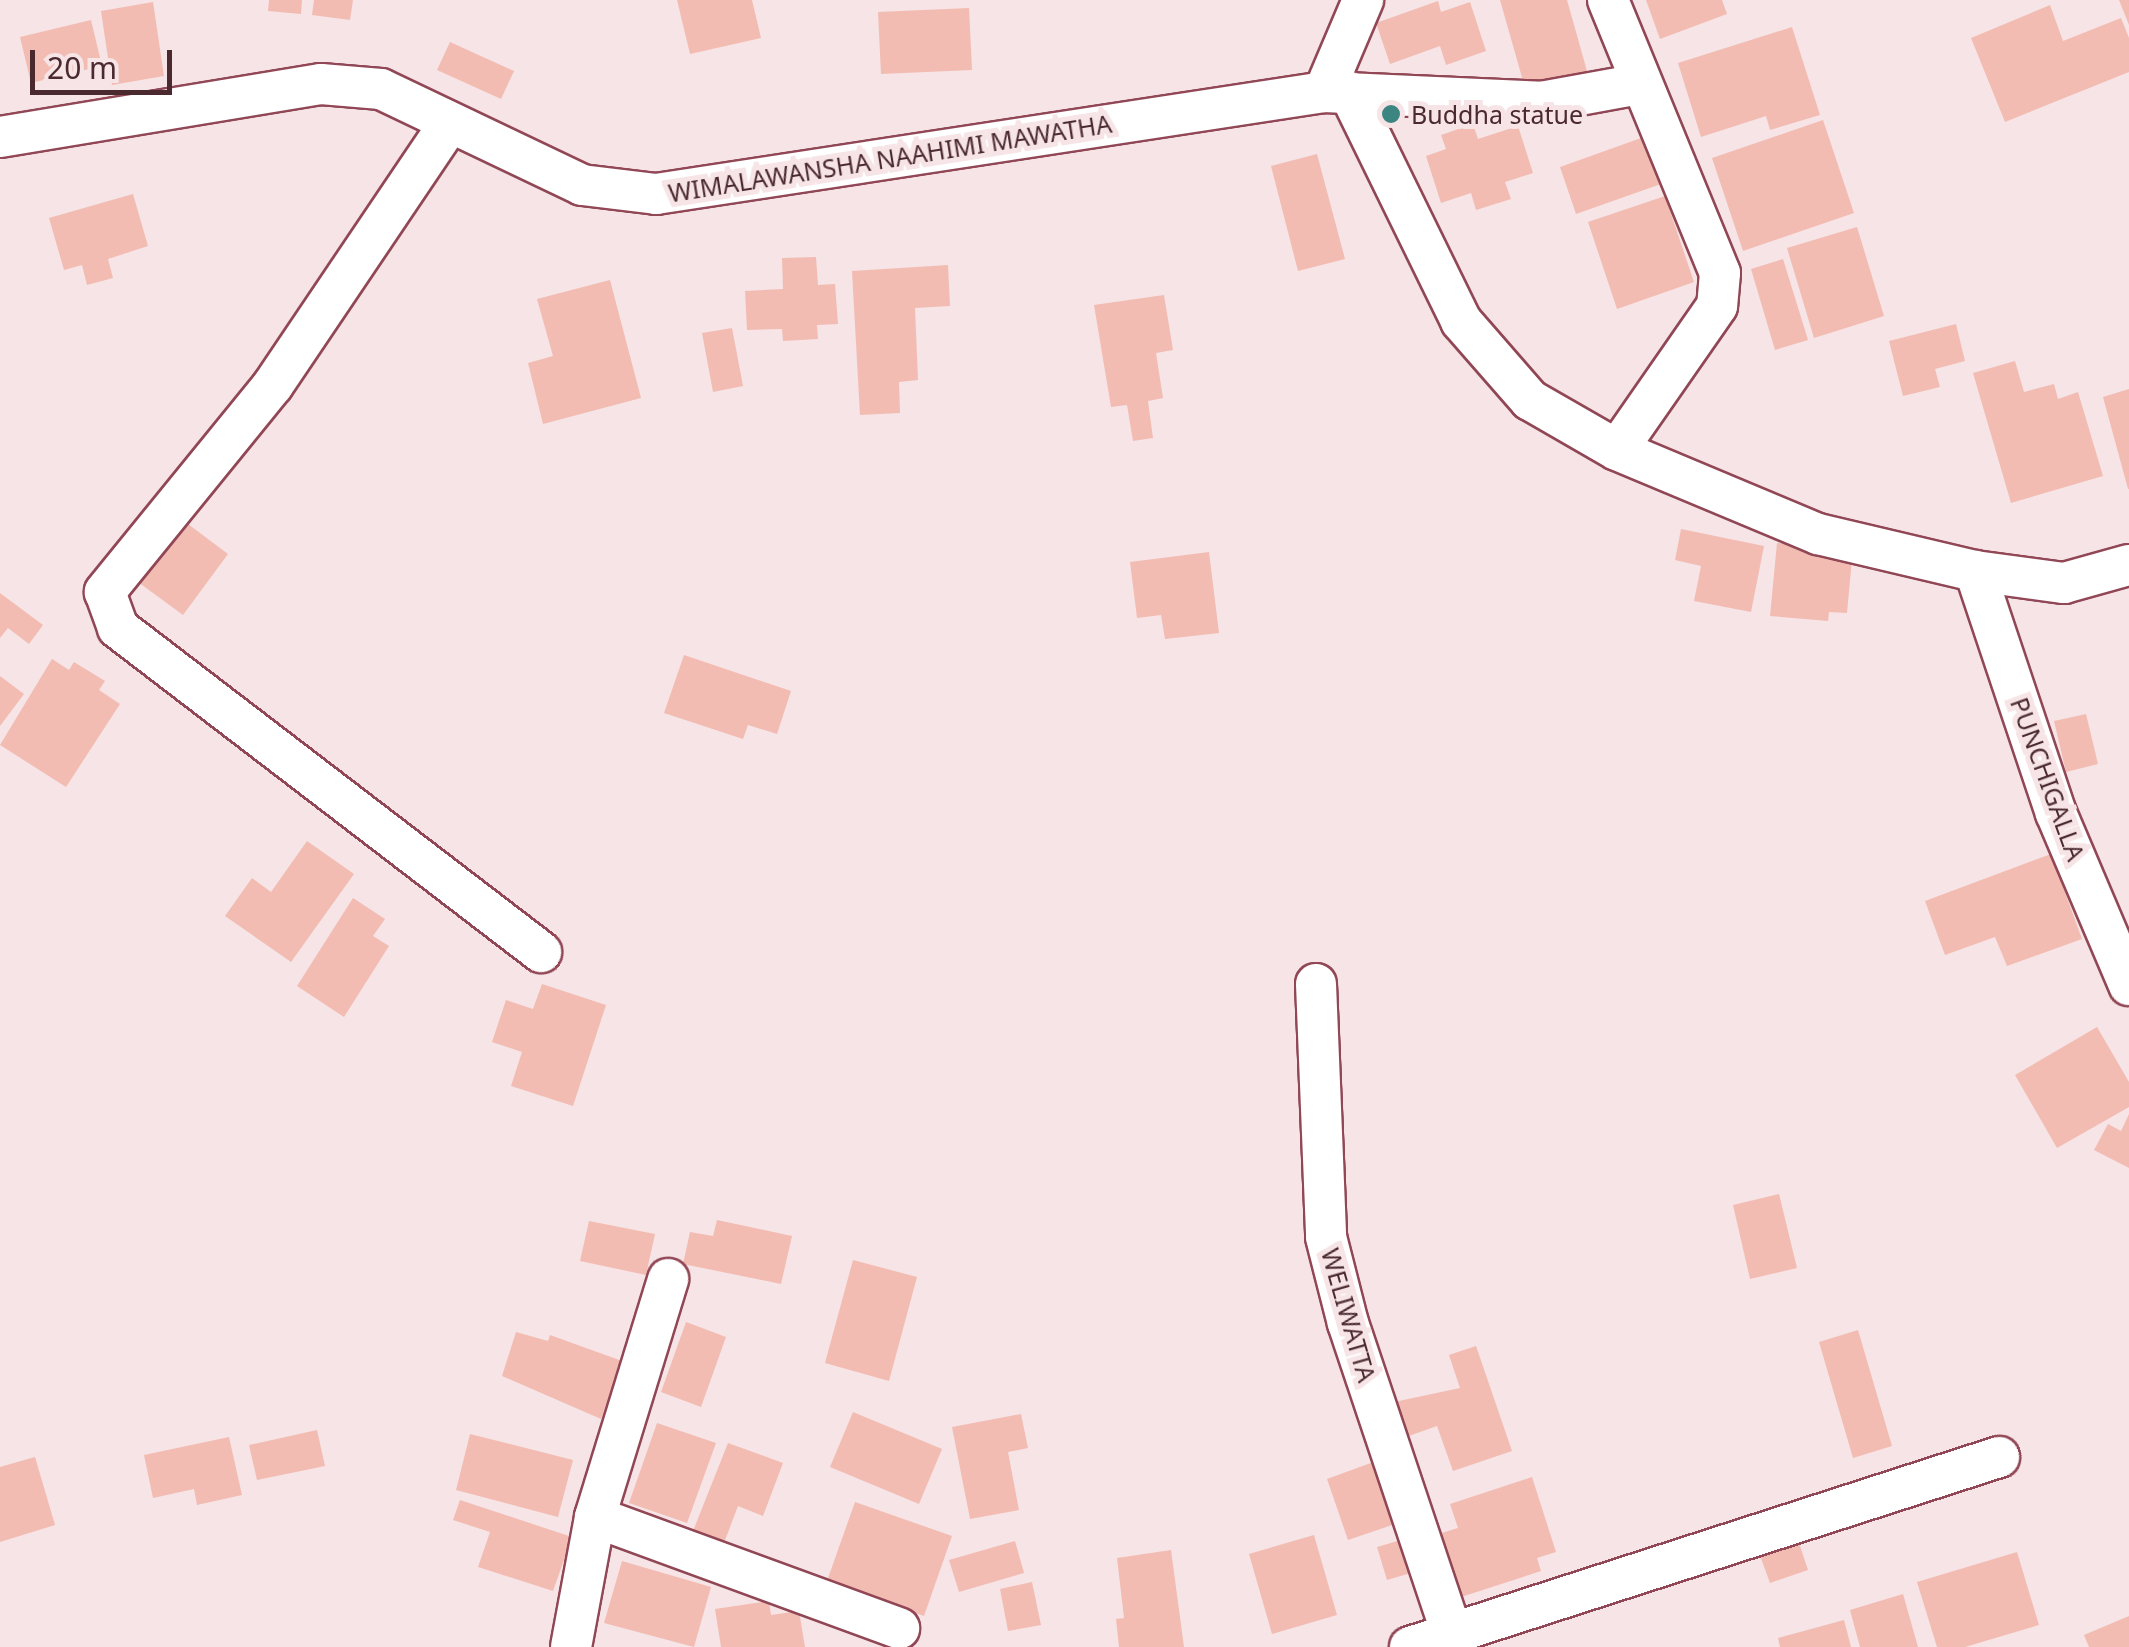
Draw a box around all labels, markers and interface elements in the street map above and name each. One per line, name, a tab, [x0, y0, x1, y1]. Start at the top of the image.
scale bar	[35, 30, 178, 92]
text: 20 m	[47, 47, 117, 88]
place label: Buddha statue	[1411, 99, 1583, 129]
marker: Buddha statue	[1380, 103, 1402, 125]
street label: WIMALAWANSHA NAAHIMI MAWATHA	[666, 108, 1114, 208]
street label: PUNCHIGALLA	[2005, 693, 2091, 865]
street label: WELIWATTA	[1316, 1245, 1382, 1385]

